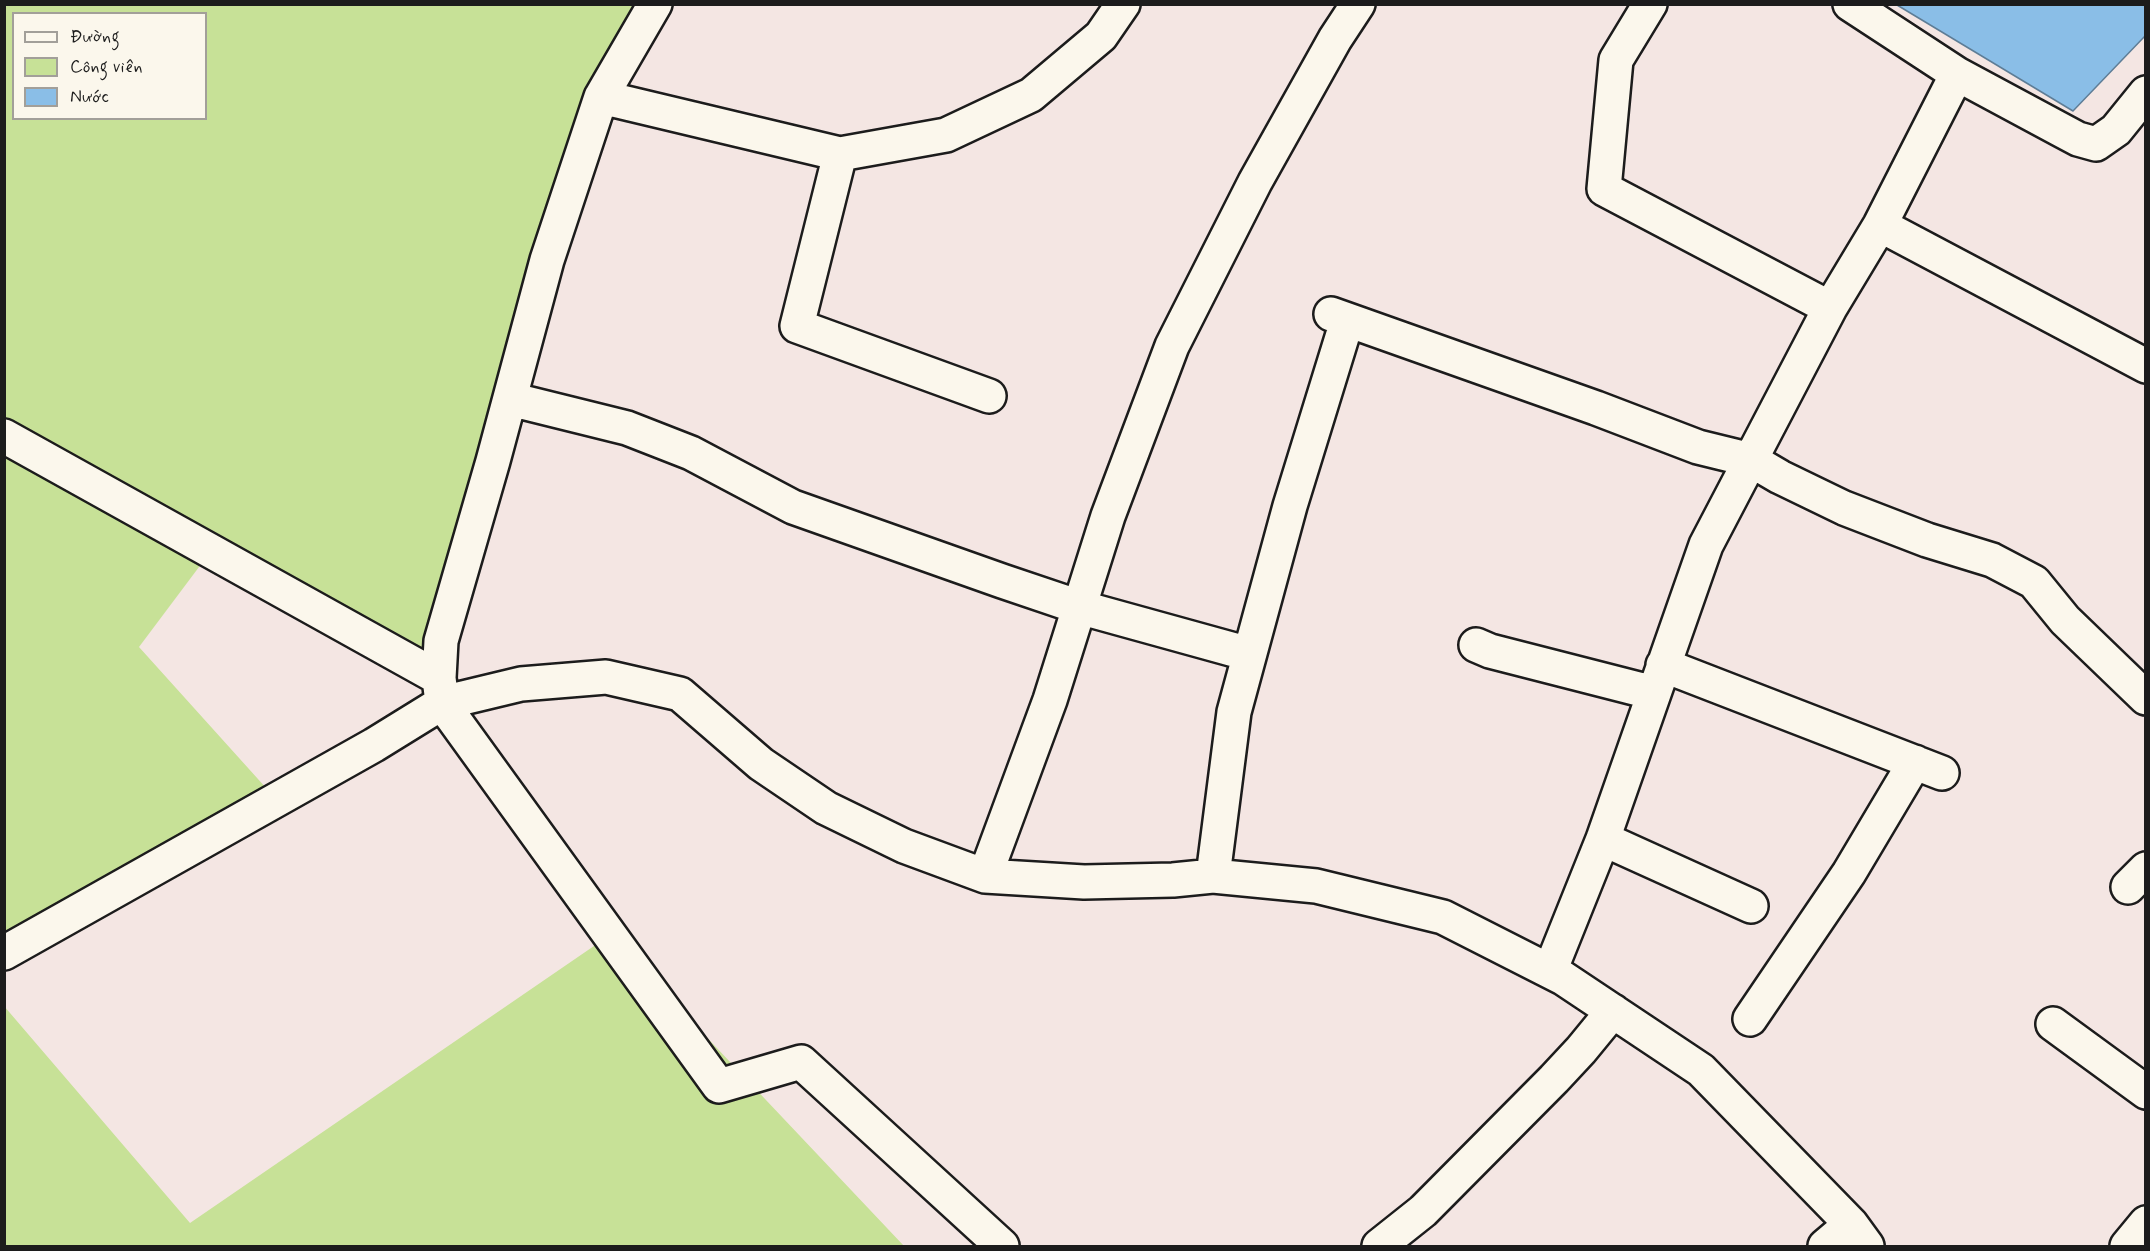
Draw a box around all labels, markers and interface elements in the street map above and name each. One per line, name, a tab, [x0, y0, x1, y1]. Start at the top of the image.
legend	[12, 12, 207, 120]
text: Đường	[70, 25, 120, 49]
text: Công viên	[70, 55, 143, 79]
text: Nước	[70, 85, 109, 109]

